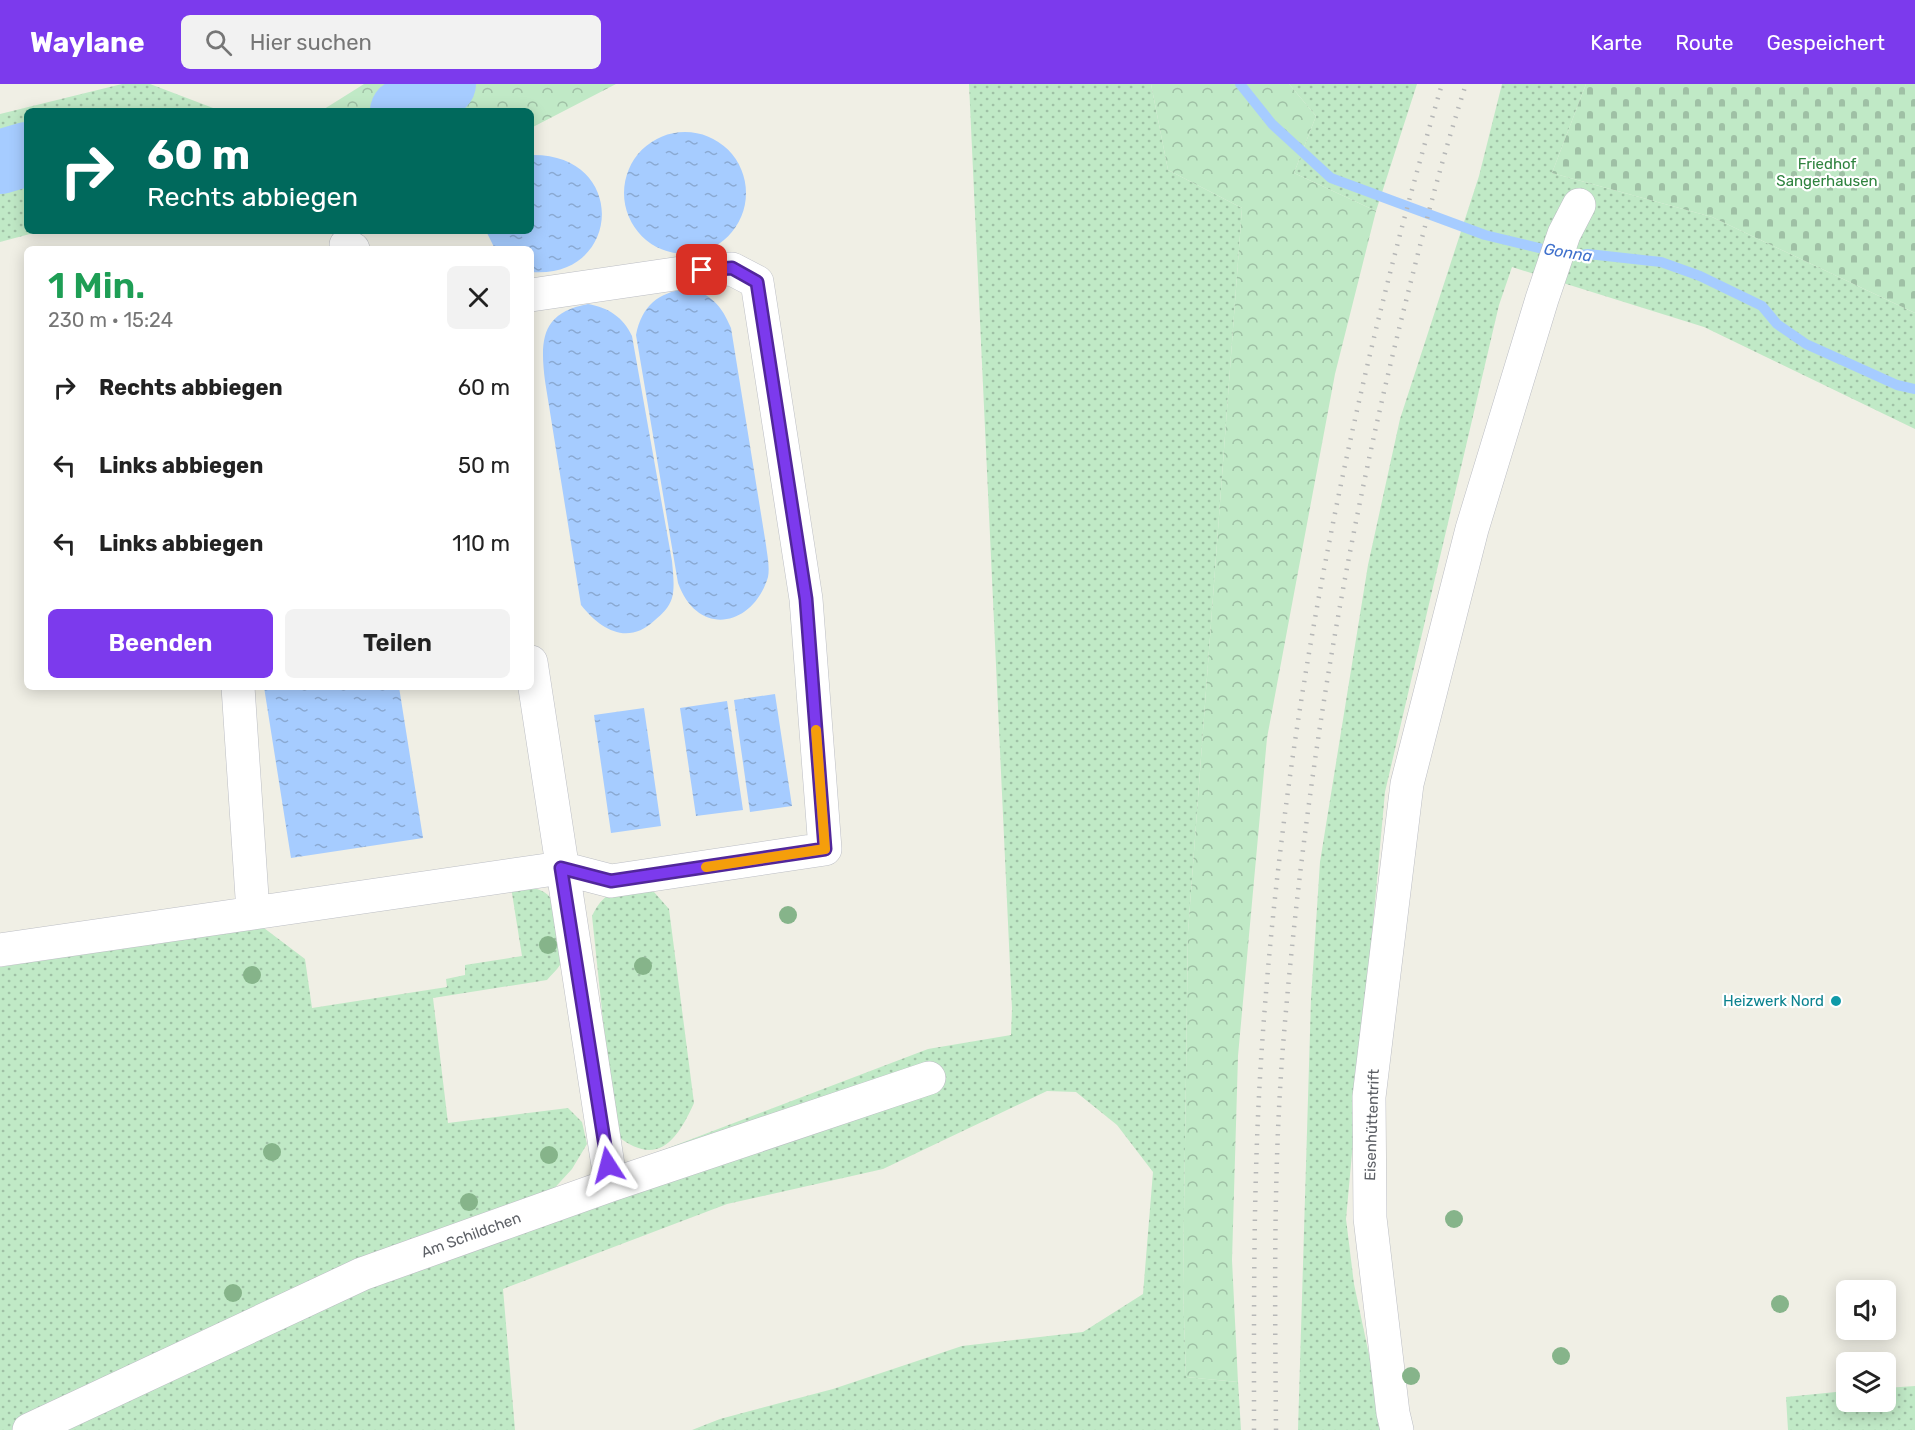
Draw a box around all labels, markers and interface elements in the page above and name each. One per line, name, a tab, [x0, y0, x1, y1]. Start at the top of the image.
search box	[181, 15, 601, 69]
text: Waylane	[30, 26, 145, 59]
icon: search	[202, 26, 235, 59]
text: Hier suchen	[250, 29, 372, 56]
text: Karte	[1590, 30, 1642, 55]
text: Route	[1675, 30, 1734, 55]
text: Gespeichert	[1767, 30, 1885, 55]
text: 60 m	[147, 130, 250, 180]
icon: right	[48, 132, 126, 210]
park label: Friedhof Sangerhausen	[1776, 155, 1878, 190]
text: Rechts abbiegen	[147, 181, 358, 213]
water label: Gonna	[1542, 239, 1594, 266]
pin	[676, 244, 727, 295]
icon: arrive	[685, 253, 718, 286]
text: 1 Min.	[48, 264, 145, 307]
button: close	[447, 266, 510, 329]
text: 230 m · 15:24	[48, 308, 173, 332]
icon: right	[48, 371, 81, 404]
text: Rechts abbiegen	[99, 374, 283, 401]
text: 60 m	[458, 374, 510, 401]
icon: left	[48, 449, 81, 482]
text: Links abbiegen	[99, 452, 263, 479]
text: 50 m	[458, 452, 510, 479]
icon: left	[48, 527, 81, 560]
text: Links abbiegen	[99, 530, 263, 557]
text: 110 m	[452, 530, 510, 557]
button: Beenden	[48, 609, 273, 678]
button: Teilen	[285, 609, 510, 678]
place label: Heizwerk Nord	[1723, 992, 1824, 1010]
marker: Heizwerk Nord	[1829, 994, 1843, 1008]
street label: Eisenhüttentrift	[1361, 1069, 1383, 1181]
position arrow	[576, 1133, 640, 1197]
street label: Am Schildchen	[419, 1209, 523, 1261]
map controls	[1836, 1280, 1896, 1412]
button: sound	[1836, 1280, 1896, 1340]
button: layers	[1836, 1352, 1896, 1412]

